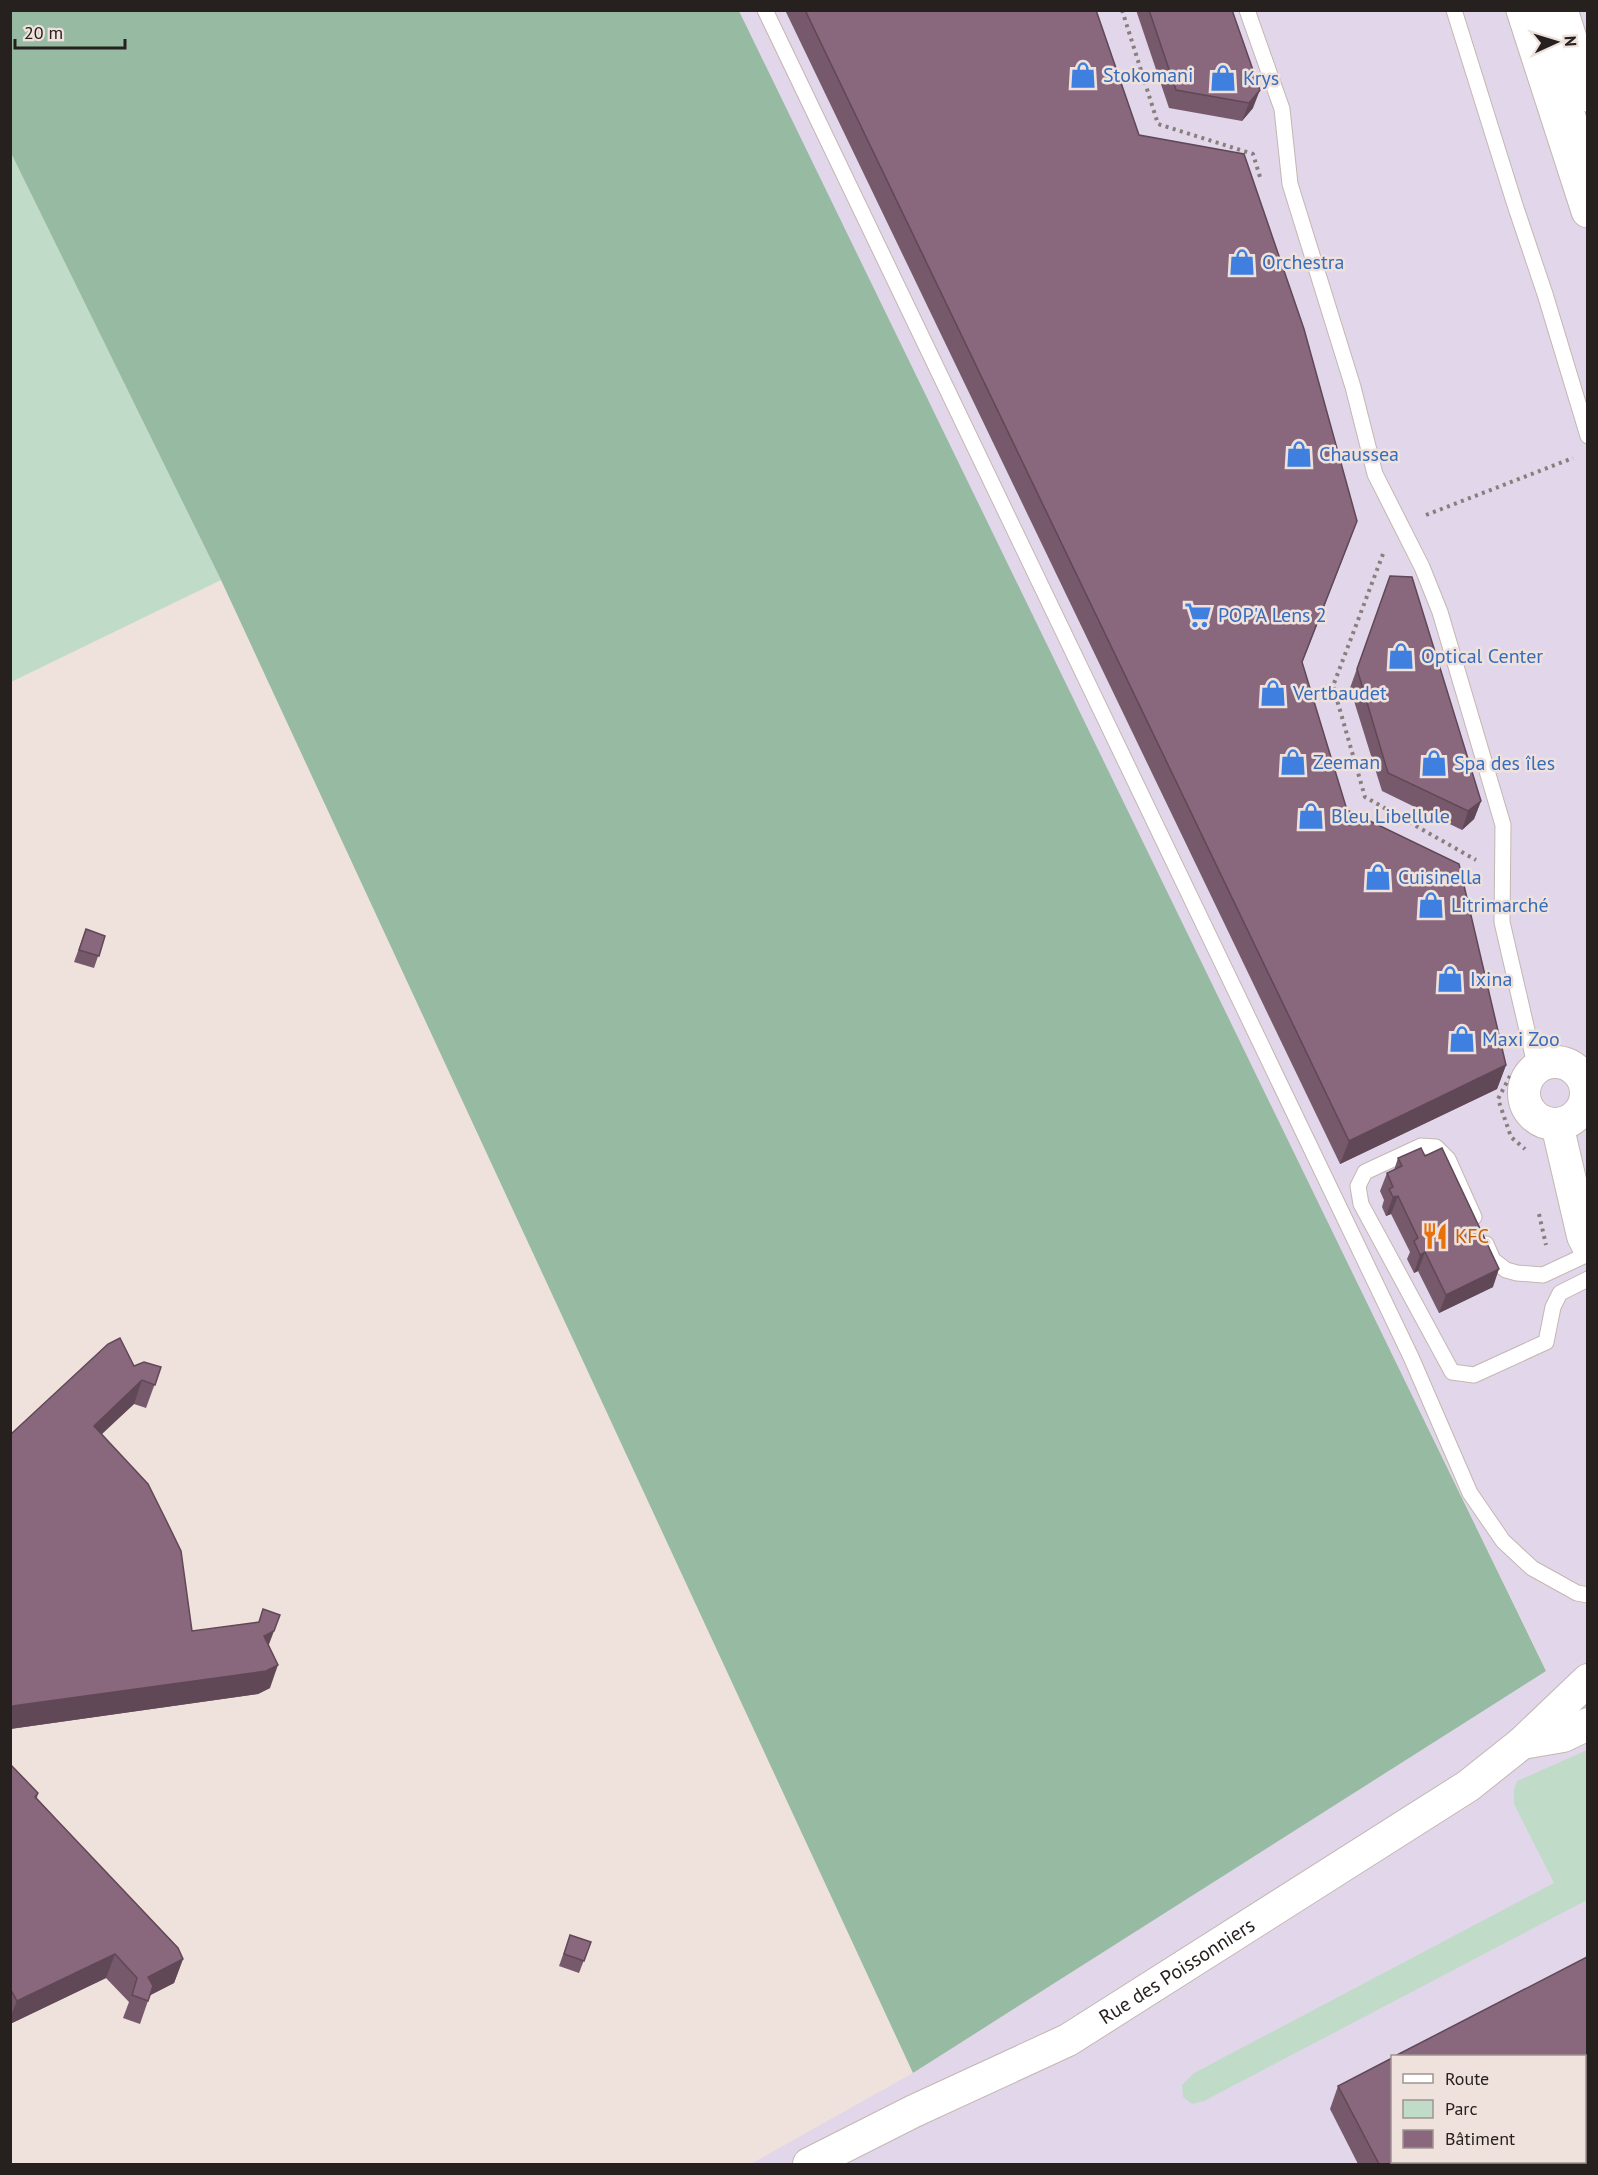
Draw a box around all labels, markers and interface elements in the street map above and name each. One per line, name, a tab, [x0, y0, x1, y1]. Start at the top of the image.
scale bar	[15, 12, 124, 50]
north arrow	[1526, 12, 1586, 72]
text: 20 m	[24, 21, 63, 44]
text: N	[1561, 35, 1581, 47]
shop icon: Stokomani	[1068, 60, 1098, 90]
place label: Stokomani	[1103, 62, 1193, 88]
shop icon: Krys	[1208, 63, 1238, 93]
place label: Krys	[1243, 65, 1279, 91]
shop icon: Orchestra	[1227, 247, 1257, 277]
place label: Orchestra	[1262, 249, 1345, 275]
shop icon: Chaussea	[1284, 439, 1314, 469]
place label: Chaussea	[1319, 441, 1399, 467]
supermarket icon: POP'A Lens 2	[1183, 600, 1213, 630]
place label: POP'A Lens 2	[1218, 602, 1327, 628]
shop icon: Optical Center	[1386, 641, 1416, 671]
place label: Optical Center	[1421, 643, 1543, 669]
shop icon: Vertbaudet	[1258, 678, 1288, 708]
place label: Vertbaudet	[1292, 680, 1387, 706]
shop icon: Zeeman	[1278, 747, 1308, 777]
shop icon: Spa des îles	[1419, 748, 1449, 778]
place label: Zeeman	[1313, 749, 1380, 775]
place label: Spa des îles	[1454, 750, 1555, 776]
shop icon: Bleu Libellule	[1296, 801, 1326, 831]
place label: Bleu Libellule	[1331, 803, 1450, 829]
shop icon: Cuisinella	[1363, 862, 1393, 892]
place label: Cuisinella	[1398, 864, 1482, 890]
shop icon: Litrimarché	[1416, 890, 1446, 920]
place label: Litrimarché	[1451, 892, 1549, 918]
shop icon: Ixina	[1435, 964, 1465, 994]
place label: Ixina	[1470, 966, 1512, 992]
shop icon: Maxi Zoo	[1447, 1024, 1477, 1054]
place label: Maxi Zoo	[1482, 1026, 1560, 1052]
restaurant icon: KFC	[1420, 1221, 1450, 1251]
place label: KFC	[1455, 1223, 1489, 1249]
street label: Rue des Poissonniers	[1094, 1912, 1259, 2030]
legend	[1391, 2055, 1586, 2163]
text: Route	[1445, 2067, 1489, 2090]
text: Parc	[1445, 2097, 1478, 2120]
text: Bâtiment	[1445, 2127, 1515, 2150]

